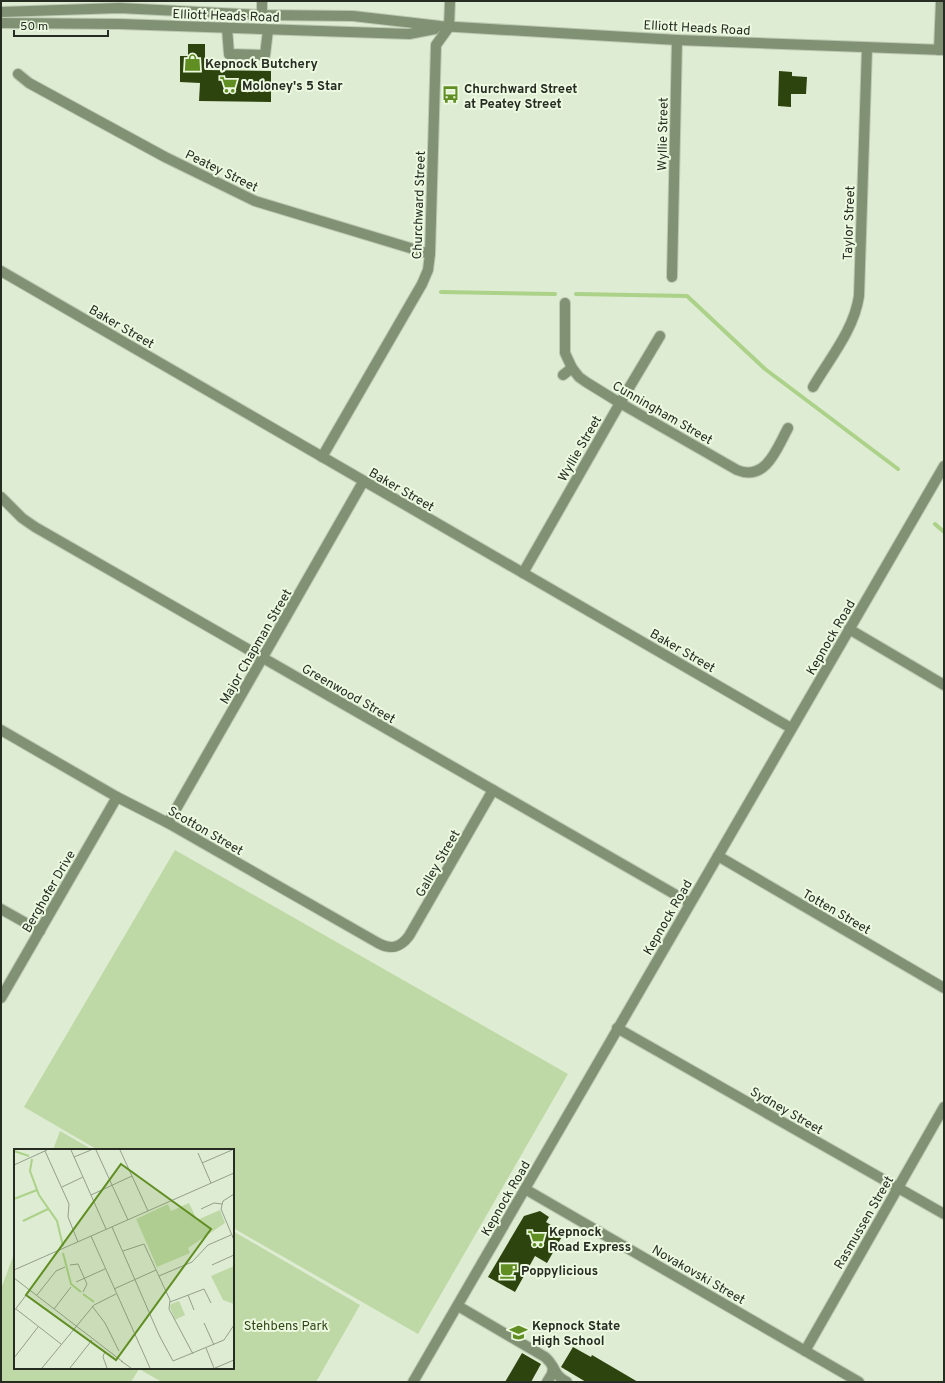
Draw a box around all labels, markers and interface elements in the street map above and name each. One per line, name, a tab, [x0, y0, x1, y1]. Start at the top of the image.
street label: Elliott Heads Road	[172, 7, 280, 27]
scale bar	[14, 12, 108, 38]
street label: Elliott Heads Road	[643, 18, 751, 40]
text: 50 m	[20, 19, 48, 35]
shop icon: Kepnock Butchery	[182, 53, 202, 73]
place label: Kepnock Butchery	[205, 57, 318, 73]
supermarket icon: Moloney's 5 Star	[219, 75, 239, 95]
place label: Moloney's 5 Star	[242, 79, 343, 95]
place label: Churchward Street at Peatey Street	[464, 82, 577, 113]
bus stop icon: Churchward Street at Peatey Street	[441, 85, 461, 105]
street label: Wyllie Street	[655, 97, 673, 171]
street label: Peatey Street	[182, 147, 260, 196]
street label: Churchward Street	[410, 150, 430, 260]
street label: Taylor Street	[841, 185, 859, 261]
street label: Baker Street	[85, 303, 157, 353]
street label: Cunningham Street	[609, 379, 715, 449]
street label: Wyllie Street	[555, 413, 606, 485]
street label: Baker Street	[365, 466, 437, 516]
street label: Major Chapman Street	[217, 587, 296, 707]
street label: Kepnock Road	[804, 598, 860, 678]
street label: Baker Street	[646, 627, 718, 677]
street label: Greenwood Street	[298, 661, 398, 728]
street label: Scotton Street	[165, 804, 246, 860]
street label: Galley Street	[413, 827, 464, 901]
street label: Berghofer Drive	[20, 848, 80, 936]
street label: Kepnock Road	[641, 878, 697, 958]
street label: Totten Street	[799, 887, 873, 939]
street label: Sydney Street	[747, 1084, 825, 1139]
inset map	[14, 1149, 234, 1369]
street label: Kepnock Road	[479, 1159, 535, 1239]
street label: Rasmussen Street	[832, 1173, 898, 1273]
place label: Kepnock Road Express	[549, 1225, 631, 1256]
supermarket icon: Kepnock Road Express	[526, 1228, 546, 1248]
street label: Novakovski Street	[649, 1243, 747, 1309]
cafe icon: Poppylicious	[498, 1260, 518, 1280]
place label: Poppylicious	[521, 1264, 598, 1280]
park label: Stehbens Park	[244, 1319, 328, 1335]
place label: Kepnock State High School	[532, 1319, 620, 1350]
school or university icon: Kepnock State High School	[509, 1322, 529, 1342]

